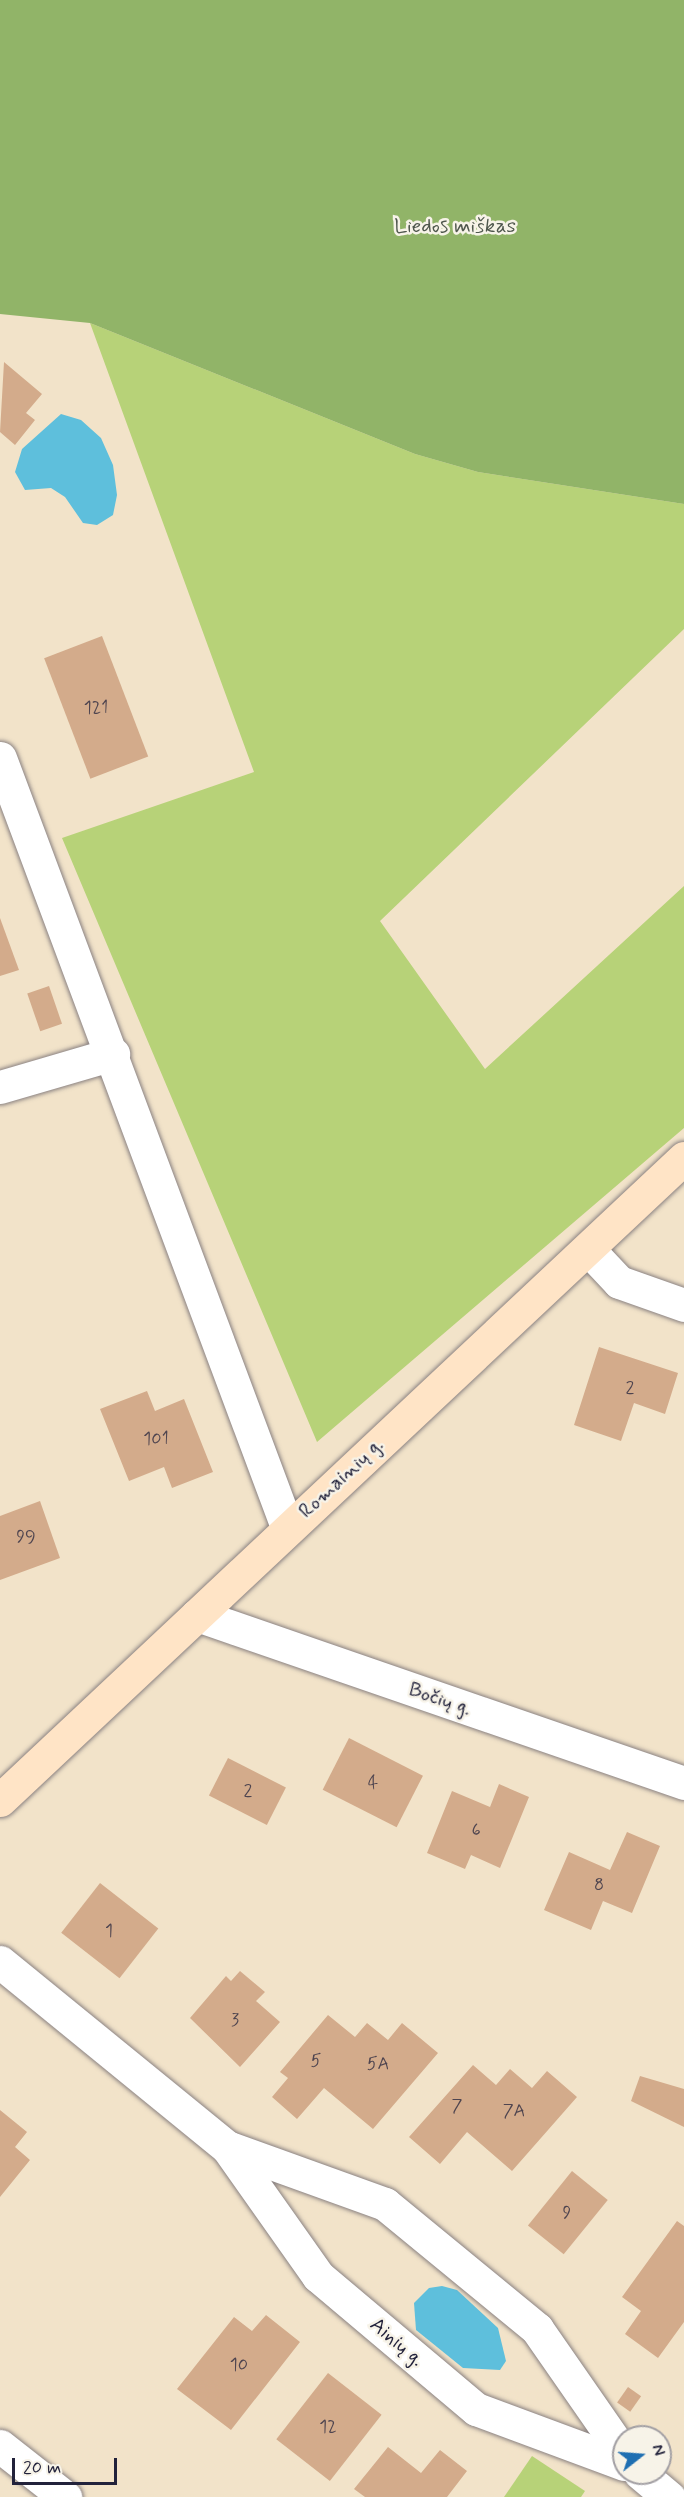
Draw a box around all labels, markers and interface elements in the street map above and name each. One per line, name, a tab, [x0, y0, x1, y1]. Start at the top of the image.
park label: Liedos miškas	[394, 213, 516, 239]
house number: 121	[84, 697, 108, 719]
house number: 2	[626, 1377, 634, 1399]
house number: 101	[143, 1428, 169, 1450]
street label: Romainių g.	[293, 1432, 389, 1524]
house number: 99	[16, 1526, 36, 1548]
street label: Bočių g.	[405, 1677, 475, 1721]
house number: 4	[368, 1772, 378, 1794]
house number: 2	[244, 1780, 252, 1802]
house number: 6	[471, 1819, 481, 1841]
house number: 8	[594, 1874, 604, 1896]
house number: 1	[105, 1920, 113, 1942]
house number: 3	[231, 2009, 239, 2031]
house number: 5	[311, 2050, 321, 2072]
house number: 5A	[367, 2053, 389, 2075]
house number: 7	[452, 2095, 462, 2117]
house number: 7A	[503, 2100, 525, 2122]
house number: 9	[563, 2202, 571, 2224]
street label: Ainių g.	[365, 2312, 429, 2372]
house number: 10	[230, 2354, 248, 2376]
house number: 12	[319, 2416, 337, 2438]
north arrow	[612, 2425, 672, 2485]
text: N	[646, 2442, 669, 2458]
scale bar	[15, 2446, 120, 2484]
text: 20 m	[23, 2456, 61, 2480]

